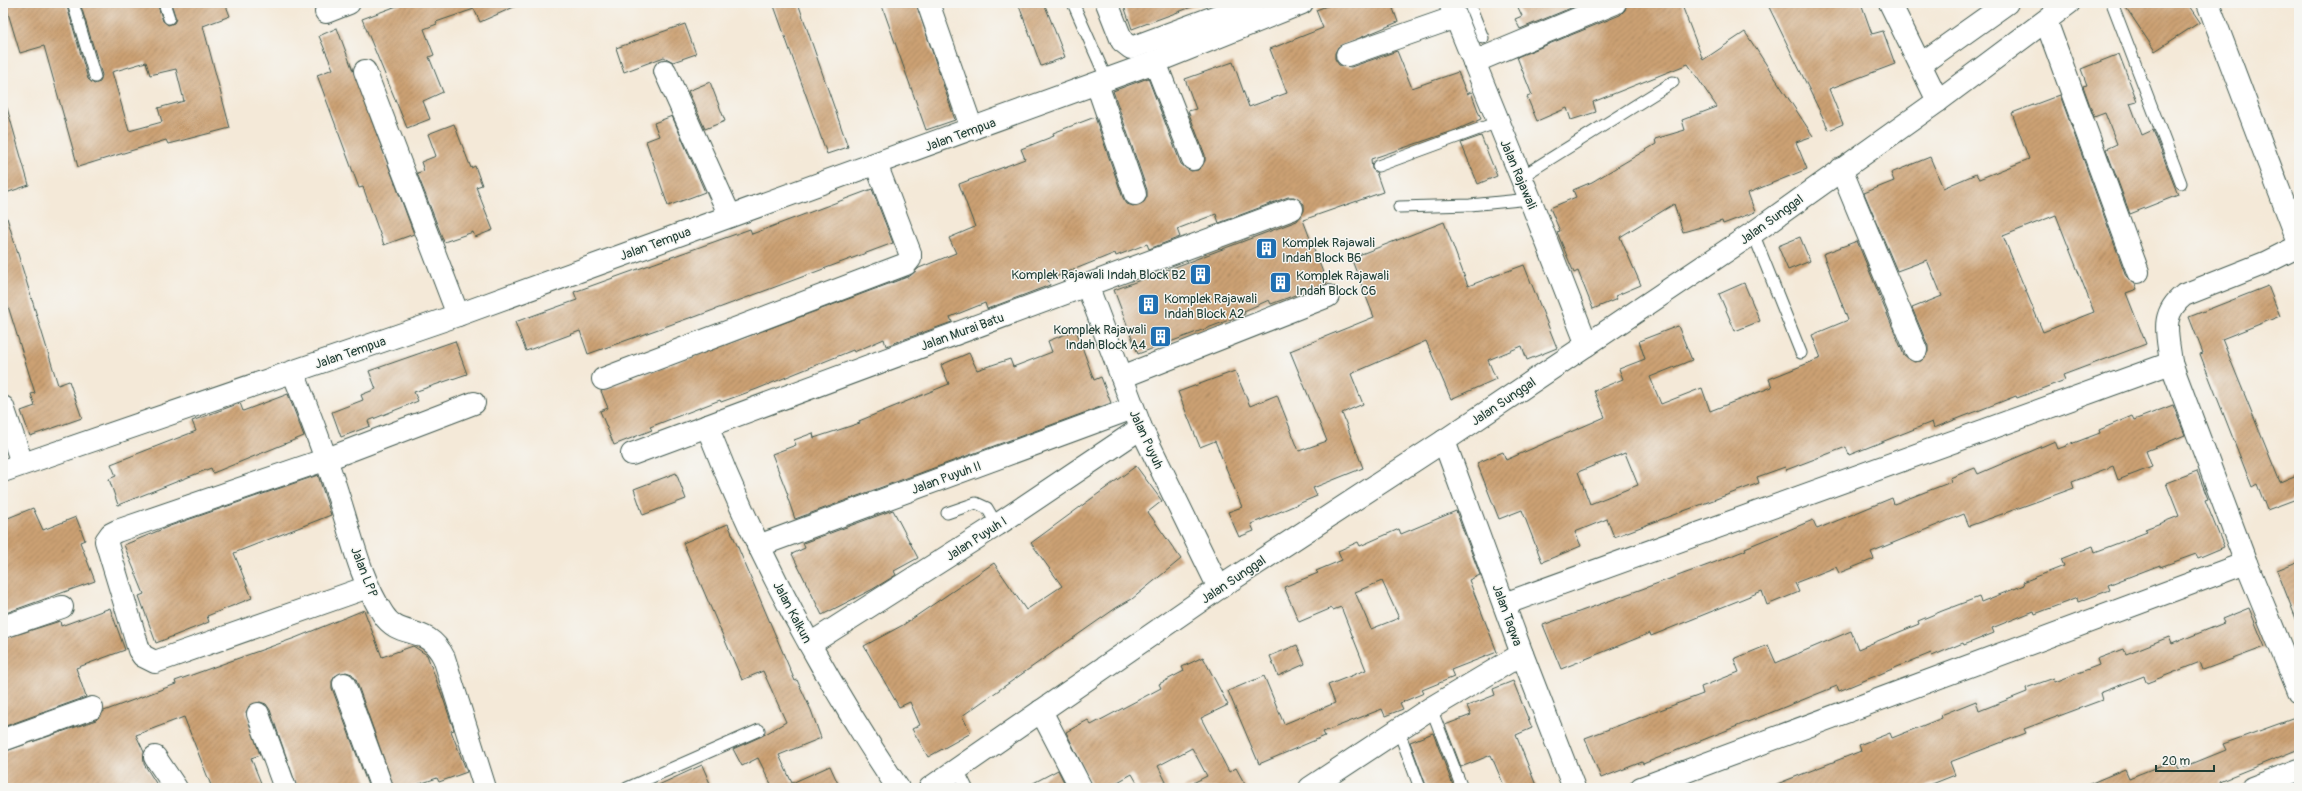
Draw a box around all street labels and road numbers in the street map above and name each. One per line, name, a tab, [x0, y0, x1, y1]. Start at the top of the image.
street label: Jalan Tempua	[923, 115, 998, 155]
street label: Jalan Rajawali	[1496, 137, 1540, 212]
street label: Jalan Sunggal	[1737, 191, 1807, 248]
street label: Jalan Tempua	[618, 224, 693, 264]
street label: Jalan Murai Batu	[918, 309, 1006, 354]
street label: Jalan Tempua	[313, 333, 388, 373]
street label: Jalan Sunggal	[1468, 374, 1539, 429]
street label: Jalan Puyuh	[1126, 407, 1167, 471]
street label: Jalan Puyuh II	[909, 458, 984, 498]
street label: Jalan Puyuh I	[943, 513, 1010, 564]
street label: Jalan LPP	[347, 545, 381, 600]
street label: Jalan Sunggal	[1198, 552, 1269, 607]
street label: Jalan Kalkun	[769, 579, 815, 646]
street label: Jalan Taqwa	[1488, 582, 1526, 648]

